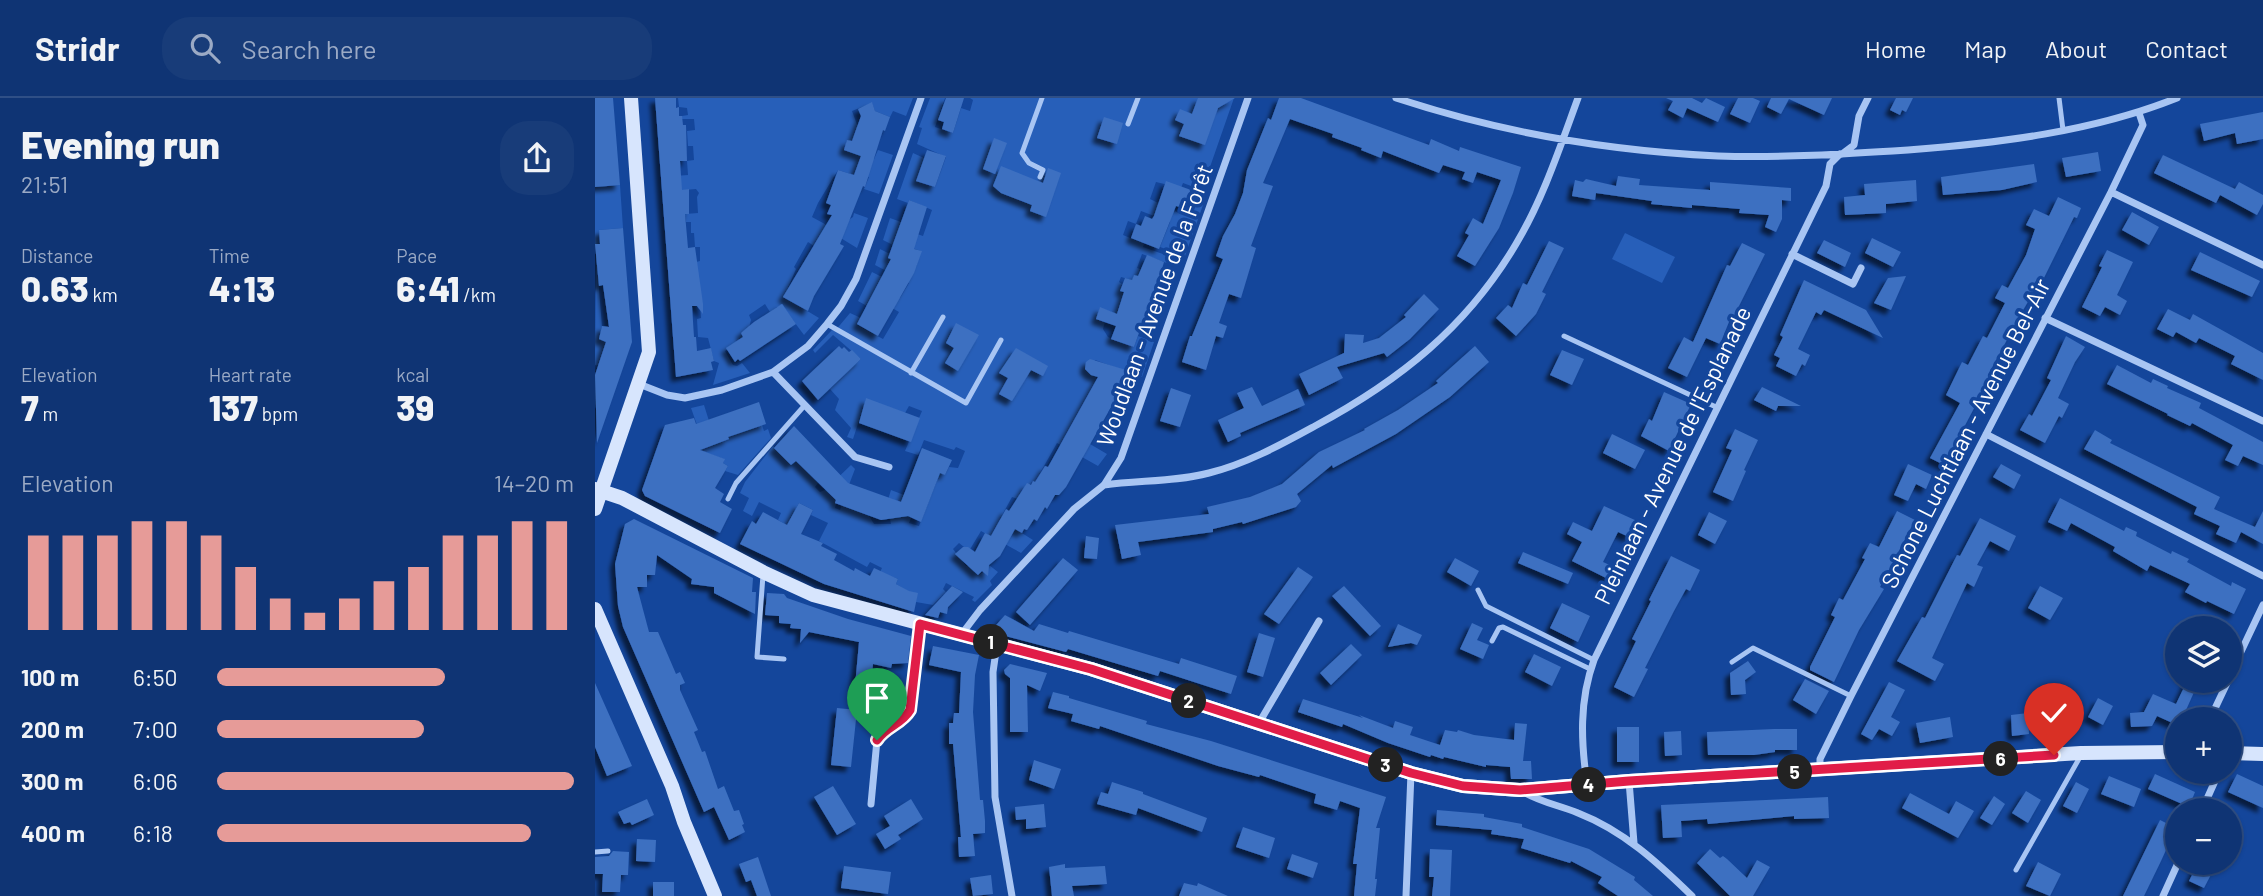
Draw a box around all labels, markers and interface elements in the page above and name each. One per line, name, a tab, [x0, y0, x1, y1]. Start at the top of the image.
search box	[162, 17, 652, 80]
text: Stridr	[35, 28, 120, 68]
icon: search	[186, 29, 224, 67]
text: Search here	[242, 33, 377, 64]
text: Home	[1865, 34, 1926, 63]
text: Map	[1964, 34, 2007, 63]
text: About	[2045, 34, 2107, 63]
text: Contact	[2145, 34, 2228, 63]
text: Evening run	[21, 121, 220, 167]
button: share	[500, 121, 574, 195]
street label: Woudlaan - Avenue de la Forêt	[1090, 160, 1218, 450]
text: 21:51	[21, 170, 68, 198]
text: Distance	[21, 244, 93, 267]
text: Time	[209, 244, 250, 267]
text: Pace	[396, 244, 437, 267]
text: 0.63	[21, 267, 89, 309]
text: 4:13	[209, 267, 275, 309]
text: 6:41	[396, 267, 459, 309]
street label: Schone Luchtlaan - Avenue Bel-Air	[1874, 273, 2056, 593]
text: km	[89, 283, 118, 306]
text: /km	[459, 283, 496, 306]
street label: Pleinlaan - Avenue de l'Esplanade	[1588, 301, 1756, 609]
text: Elevation	[21, 363, 98, 386]
text: Heart rate	[209, 363, 292, 386]
text: kcal	[396, 363, 429, 386]
text: 7	[21, 386, 39, 428]
text: 137	[209, 386, 258, 428]
text: 39	[396, 386, 434, 428]
text: m	[39, 402, 58, 425]
text: bpm	[258, 402, 298, 425]
text: Elevation	[21, 469, 114, 497]
text: 14–20 m	[494, 469, 574, 497]
map controls	[2165, 616, 2242, 875]
button: layers	[2165, 616, 2242, 693]
pin: 1	[973, 624, 1009, 660]
text: 1	[987, 630, 994, 653]
text: 100 m	[21, 663, 79, 691]
text: 6:50	[133, 663, 177, 691]
pin	[847, 668, 907, 740]
icon: arrive	[858, 679, 896, 717]
pin	[2024, 683, 2084, 755]
pin: 2	[1171, 684, 1207, 718]
text: 2	[1183, 689, 1194, 712]
icon: check	[2035, 694, 2073, 732]
button: +	[2165, 707, 2242, 784]
text: 200 m	[21, 715, 84, 743]
text: 7:00	[133, 715, 178, 743]
pin: 6	[1983, 742, 2019, 776]
text: 6	[1995, 747, 2006, 770]
pin: 3	[1369, 748, 1403, 782]
text: 3	[1380, 753, 1391, 776]
pin: 5	[1777, 754, 1813, 790]
text: 5	[1789, 760, 1800, 783]
text: 300 m	[21, 767, 83, 795]
text: 6:06	[133, 767, 177, 795]
pin: 4	[1571, 768, 1607, 802]
text: 4	[1583, 773, 1594, 796]
button: −	[2165, 798, 2242, 875]
text: 400 m	[21, 819, 85, 847]
text: 6:18	[133, 819, 173, 847]

